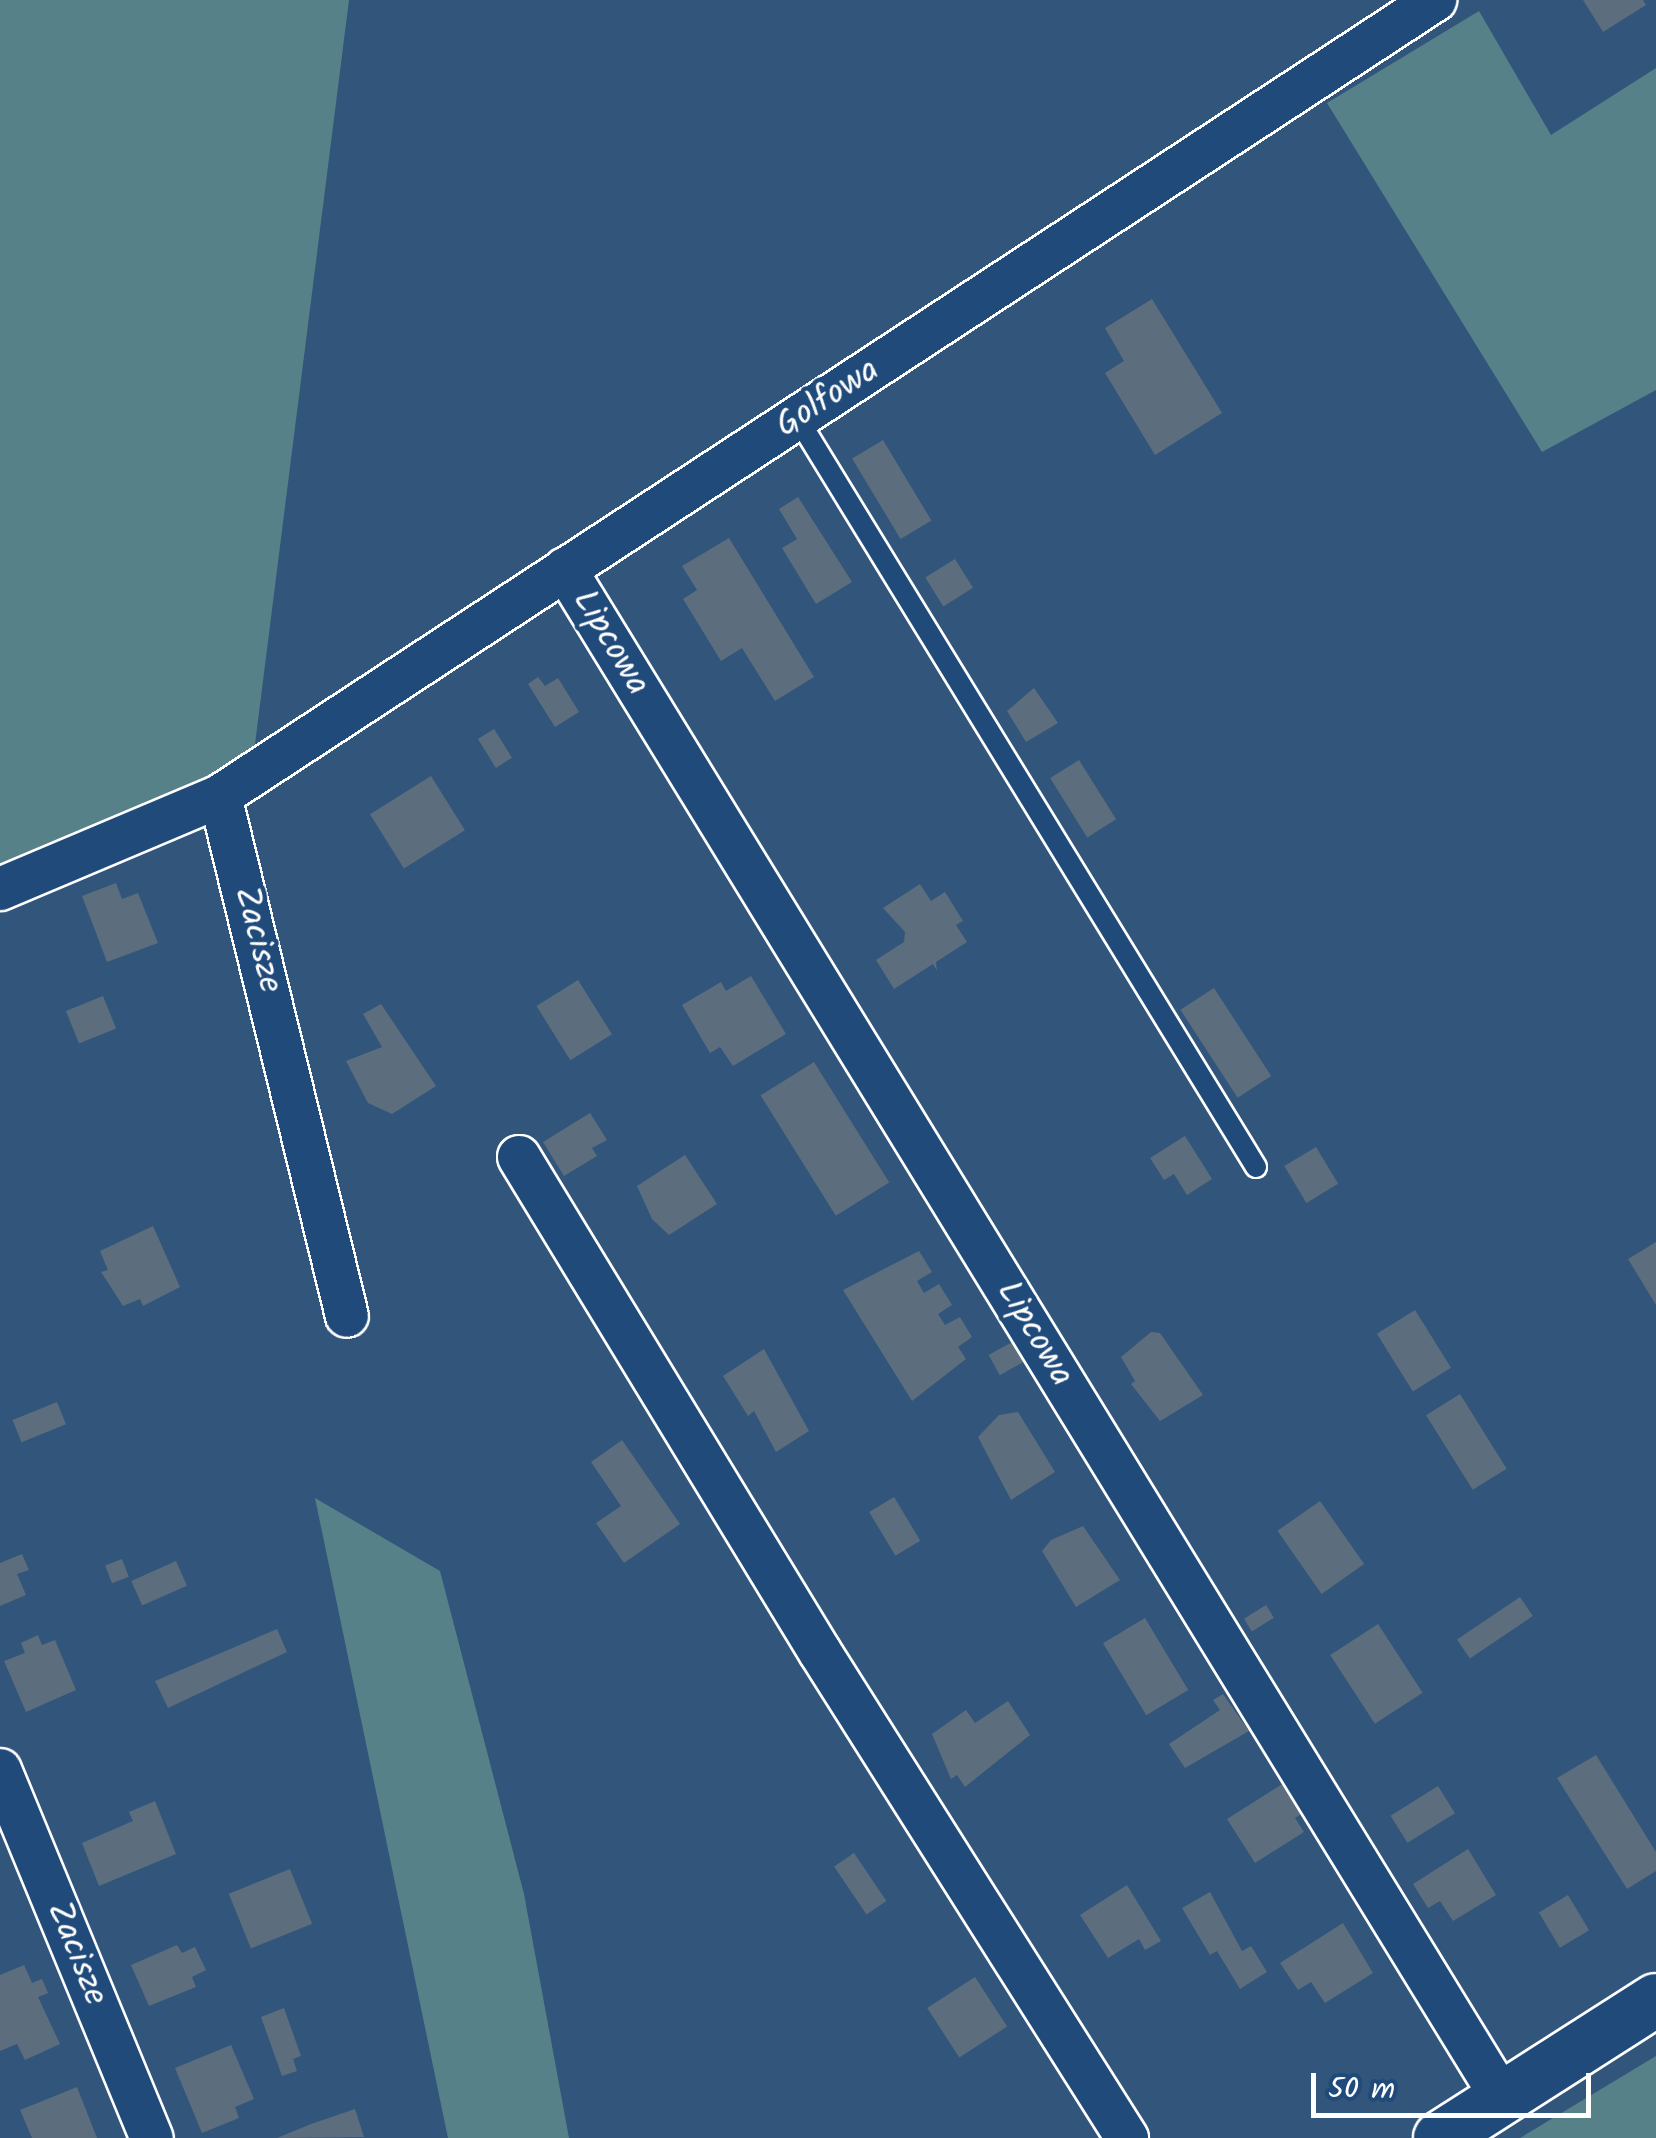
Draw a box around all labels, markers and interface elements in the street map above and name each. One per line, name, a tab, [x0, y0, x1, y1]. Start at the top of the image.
street label: Golfowa	[768, 350, 888, 448]
street label: Lipcowa	[562, 583, 658, 703]
street label: Zacisze	[224, 882, 290, 998]
street label: Lipcowa	[986, 1274, 1082, 1394]
street label: Zacisze	[36, 1896, 116, 2012]
scale bar	[1316, 2053, 1596, 2115]
text: 50 m	[1328, 2066, 1395, 2114]

